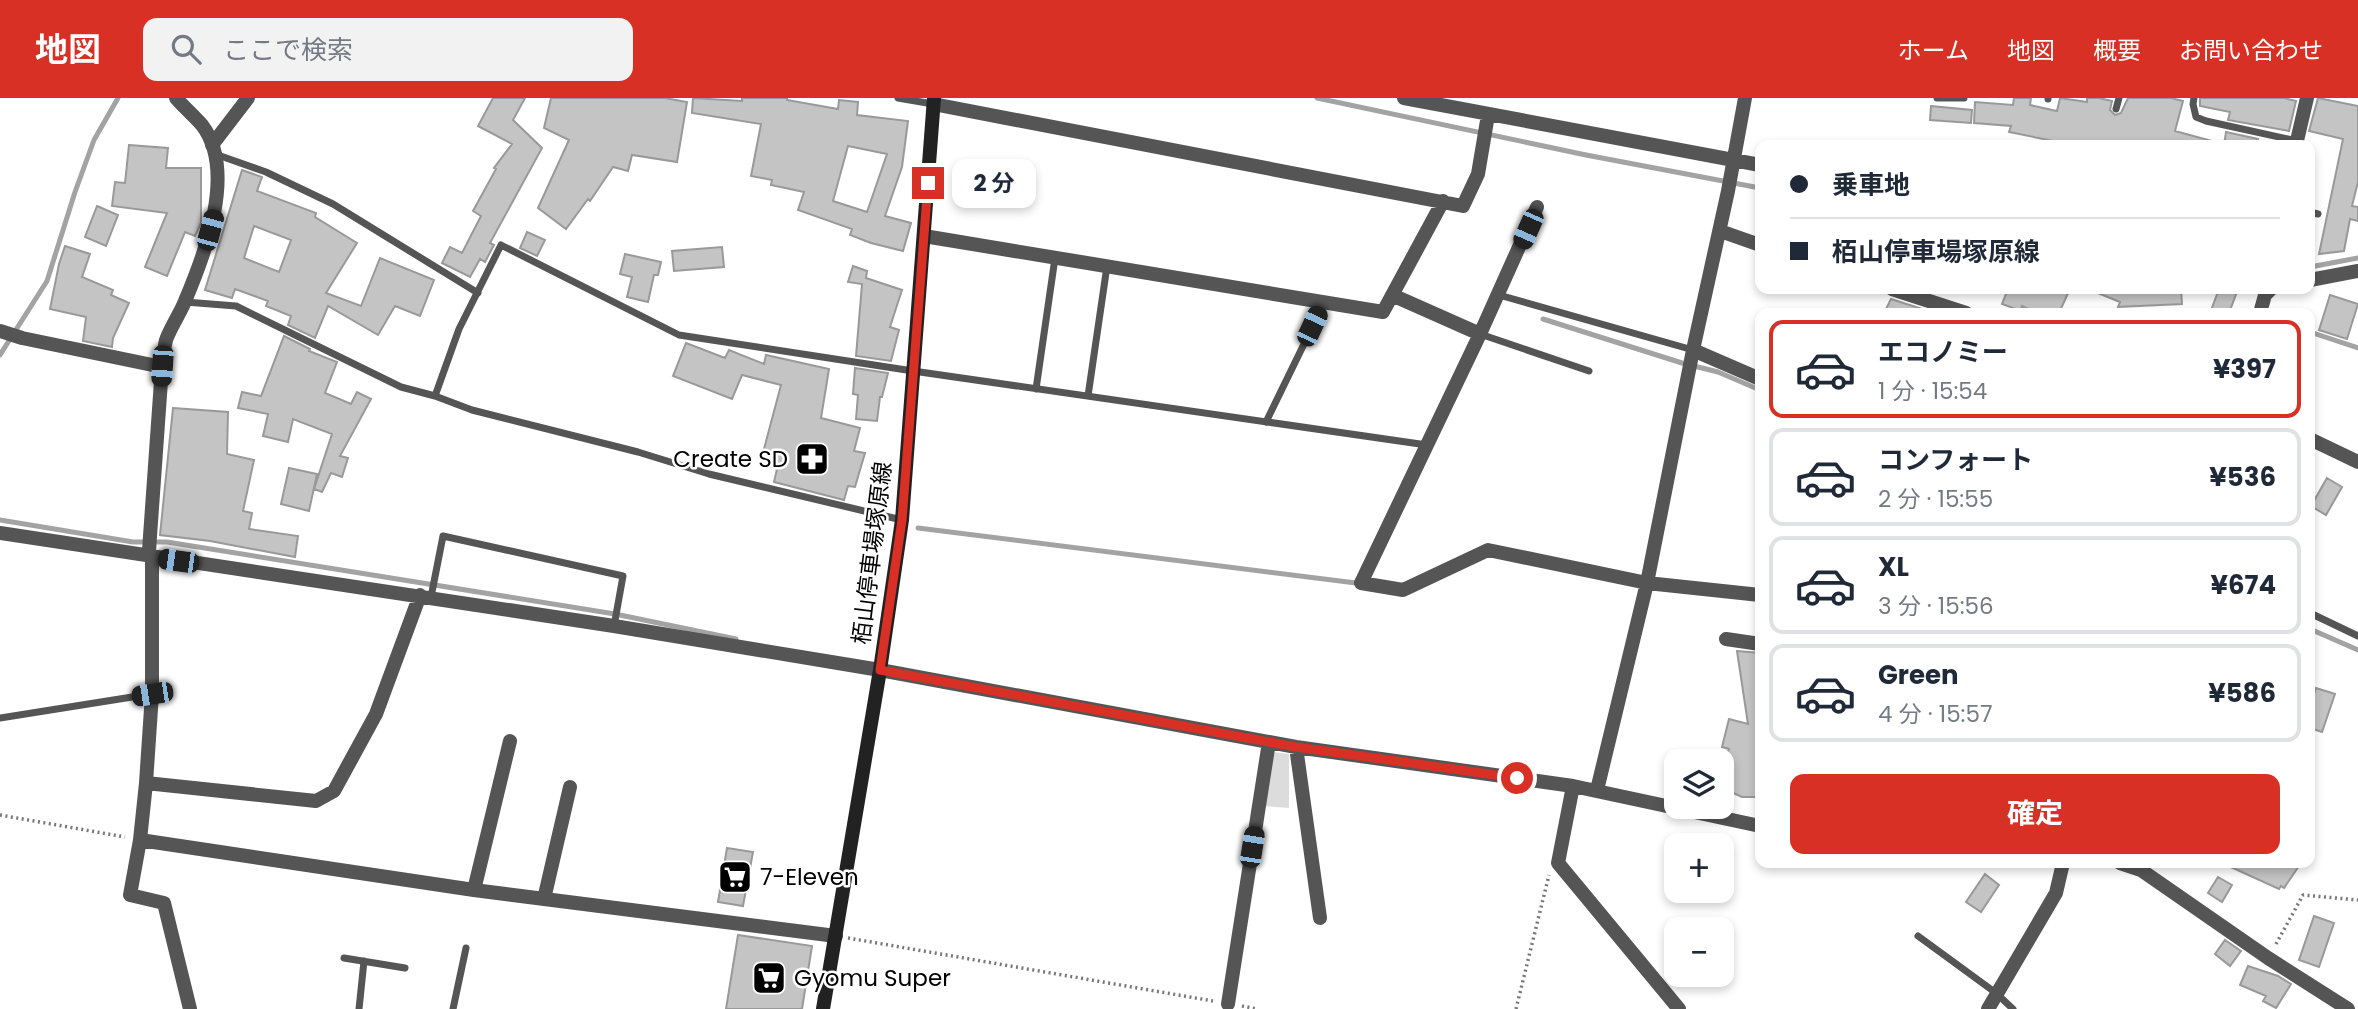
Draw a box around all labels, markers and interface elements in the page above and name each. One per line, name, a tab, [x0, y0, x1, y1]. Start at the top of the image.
search box	[143, 18, 633, 81]
text: 地図	[35, 26, 101, 73]
icon: search	[167, 30, 205, 68]
text: ここで検索	[223, 32, 353, 68]
text: ホーム	[1898, 34, 1969, 67]
text: 地図	[2007, 34, 2055, 67]
text: 概要	[2093, 34, 2141, 67]
text: お問い合わせ	[2179, 34, 2323, 67]
callout: 2 分	[953, 158, 1036, 208]
route end	[912, 167, 944, 199]
text: 2 分	[973, 167, 1015, 199]
text: 乗車地	[1832, 167, 1910, 203]
car	[1510, 206, 1547, 252]
car	[195, 207, 226, 253]
text: 栢山停車場塚原線	[1832, 234, 2040, 270]
car	[1294, 303, 1331, 349]
text: エコノミー	[1878, 334, 2008, 370]
icon: car	[1794, 338, 1857, 401]
car	[151, 344, 174, 388]
text: ¥397	[2213, 351, 2276, 387]
text: 1 分 · 15:54	[1878, 375, 1987, 407]
pharmacy icon: Create SD	[793, 440, 831, 478]
text: コンフォート	[1878, 442, 2033, 478]
place label: Create SD	[673, 443, 788, 475]
icon: car	[1794, 446, 1857, 509]
text: ¥536	[2209, 459, 2276, 495]
street label: 栢山停車場塚原線	[845, 460, 899, 646]
text: 2 分 · 15:55	[1878, 483, 1993, 515]
car	[156, 548, 201, 574]
text: XL	[1878, 549, 1909, 585]
icon: car	[1794, 554, 1857, 617]
text: ¥674	[2210, 567, 2276, 603]
text: 3 分 · 15:56	[1878, 590, 1994, 622]
text: Green	[1878, 657, 1959, 693]
icon: car	[1794, 662, 1857, 725]
text: ¥586	[2208, 675, 2276, 711]
car	[130, 680, 175, 708]
text: 4 分 · 15:57	[1878, 698, 1992, 730]
map controls	[1664, 749, 1734, 987]
button: layers	[1664, 749, 1734, 819]
route start	[1501, 762, 1533, 794]
button: 確定	[1790, 774, 2280, 854]
car	[1239, 825, 1266, 869]
button: +	[1664, 833, 1734, 903]
supermarket icon: 7-Eleven	[716, 858, 754, 896]
place label: 7-Eleven	[760, 861, 859, 893]
button: −	[1664, 917, 1734, 987]
supermarket icon: Gyomu Super	[750, 959, 788, 997]
place label: Gyomu Super	[794, 962, 951, 994]

